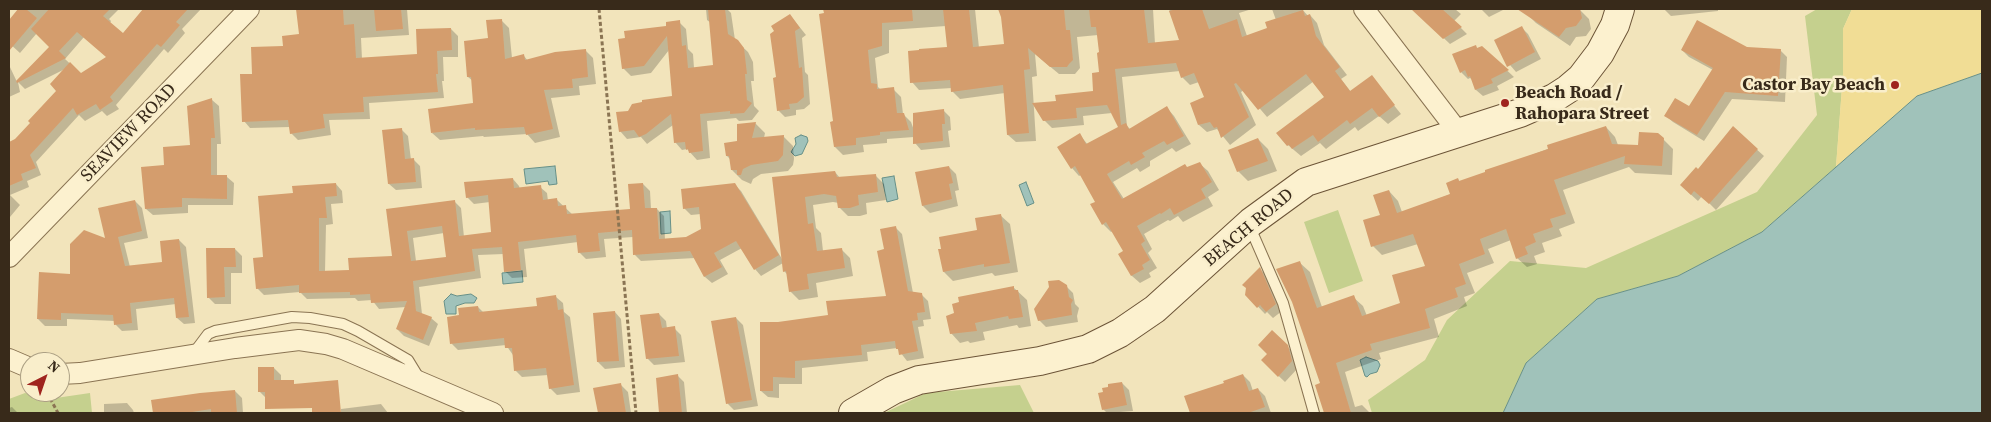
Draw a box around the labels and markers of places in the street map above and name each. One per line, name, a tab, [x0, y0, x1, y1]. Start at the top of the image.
place label: Castor Bay Beach	[1742, 74, 1885, 96]
marker: Castor Bay Beach	[1889, 79, 1901, 91]
place label: Beach Road / Rahopara Street	[1515, 82, 1649, 125]
marker: Beach Road / Rahopara Street	[1499, 97, 1511, 109]

